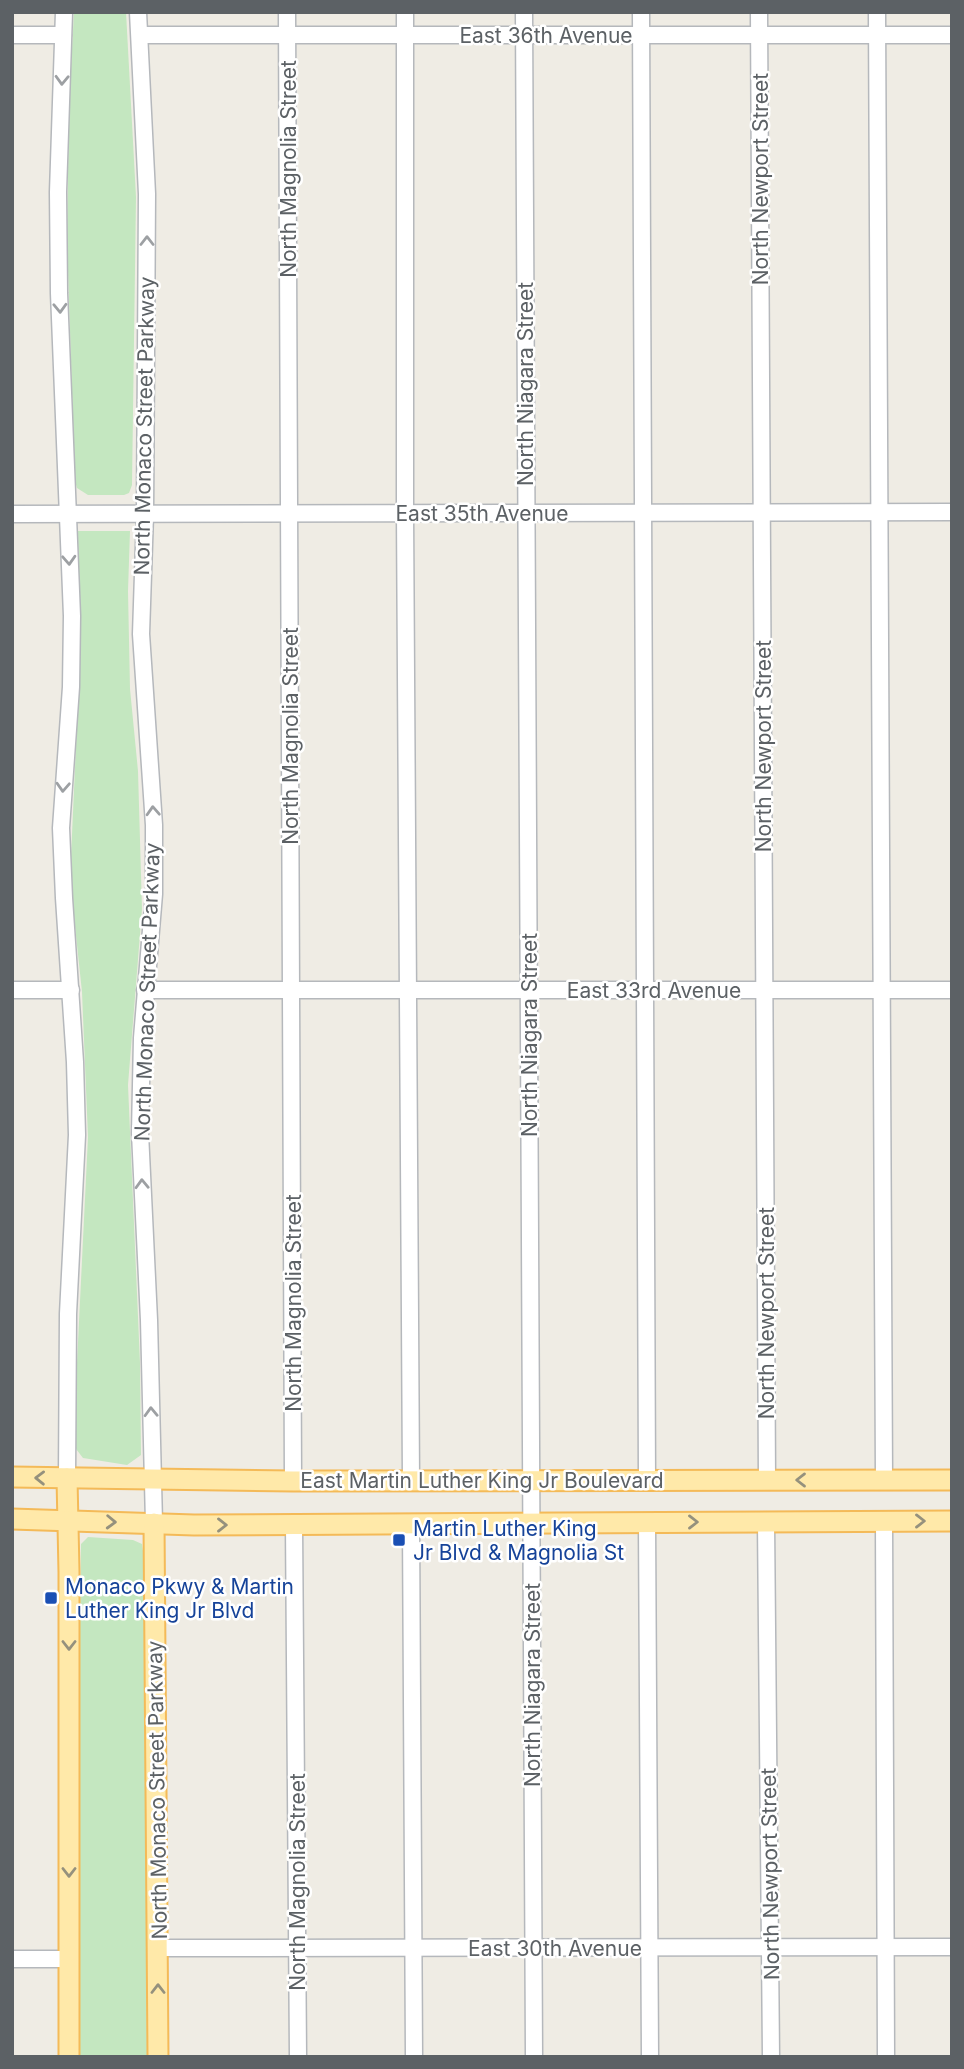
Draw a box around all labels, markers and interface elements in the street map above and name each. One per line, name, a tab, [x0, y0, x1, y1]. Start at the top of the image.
street label: East 36th Avenue	[459, 23, 633, 48]
street label: North Magnolia Street	[276, 60, 301, 278]
street label: North Newport Street	[748, 73, 773, 285]
one-way arrow	[54, 75, 69, 86]
one-way arrow	[139, 235, 155, 245]
street label: North Monaco Street Parkway	[129, 276, 159, 576]
street label: North Niagara Street	[513, 282, 538, 486]
one-way arrow	[52, 303, 67, 314]
street label: East 35th Avenue	[396, 501, 568, 526]
one-way arrow	[62, 554, 77, 565]
street label: North Magnolia Street	[278, 627, 303, 845]
street label: North Newport Street	[751, 640, 776, 852]
one-way arrow	[56, 782, 71, 793]
one-way arrow	[146, 805, 161, 816]
street label: North Monaco Street Parkway	[129, 842, 165, 1142]
street label: North Niagara Street	[517, 933, 542, 1137]
street label: East 33rd Avenue	[567, 978, 741, 1003]
one-way arrow	[134, 1179, 149, 1190]
street label: North Magnolia Street	[281, 1194, 306, 1412]
street label: North Newport Street	[754, 1207, 779, 1419]
one-way arrow	[144, 1406, 159, 1417]
street label: East Martin Luther King Jr Boulevard	[300, 1468, 664, 1493]
one-way arrow	[34, 1470, 45, 1485]
one-way arrow	[795, 1472, 805, 1488]
one-way arrow	[915, 1513, 926, 1529]
one-way arrow	[106, 1514, 117, 1530]
one-way arrow	[688, 1514, 698, 1530]
place label: Martin Luther King Jr Blvd & Magnolia St	[413, 1516, 624, 1565]
one-way arrow	[218, 1517, 228, 1533]
marker: Martin Luther King Jr Blvd & Magnolia St	[391, 1532, 407, 1548]
place label: Monaco Pkwy & Martin Luther King Jr Blvd	[65, 1574, 294, 1623]
street label: North Niagara Street	[520, 1583, 545, 1787]
marker: Monaco Pkwy & Martin Luther King Jr Blvd	[43, 1590, 59, 1606]
one-way arrow	[61, 1640, 77, 1650]
street label: North Monaco Street Parkway	[142, 1640, 172, 1940]
street label: North Newport Street	[756, 1767, 784, 1980]
street label: North Magnolia Street	[285, 1773, 310, 1991]
one-way arrow	[61, 1867, 77, 1878]
street label: East 30th Avenue	[468, 1936, 642, 1961]
one-way arrow	[150, 1983, 166, 1993]

